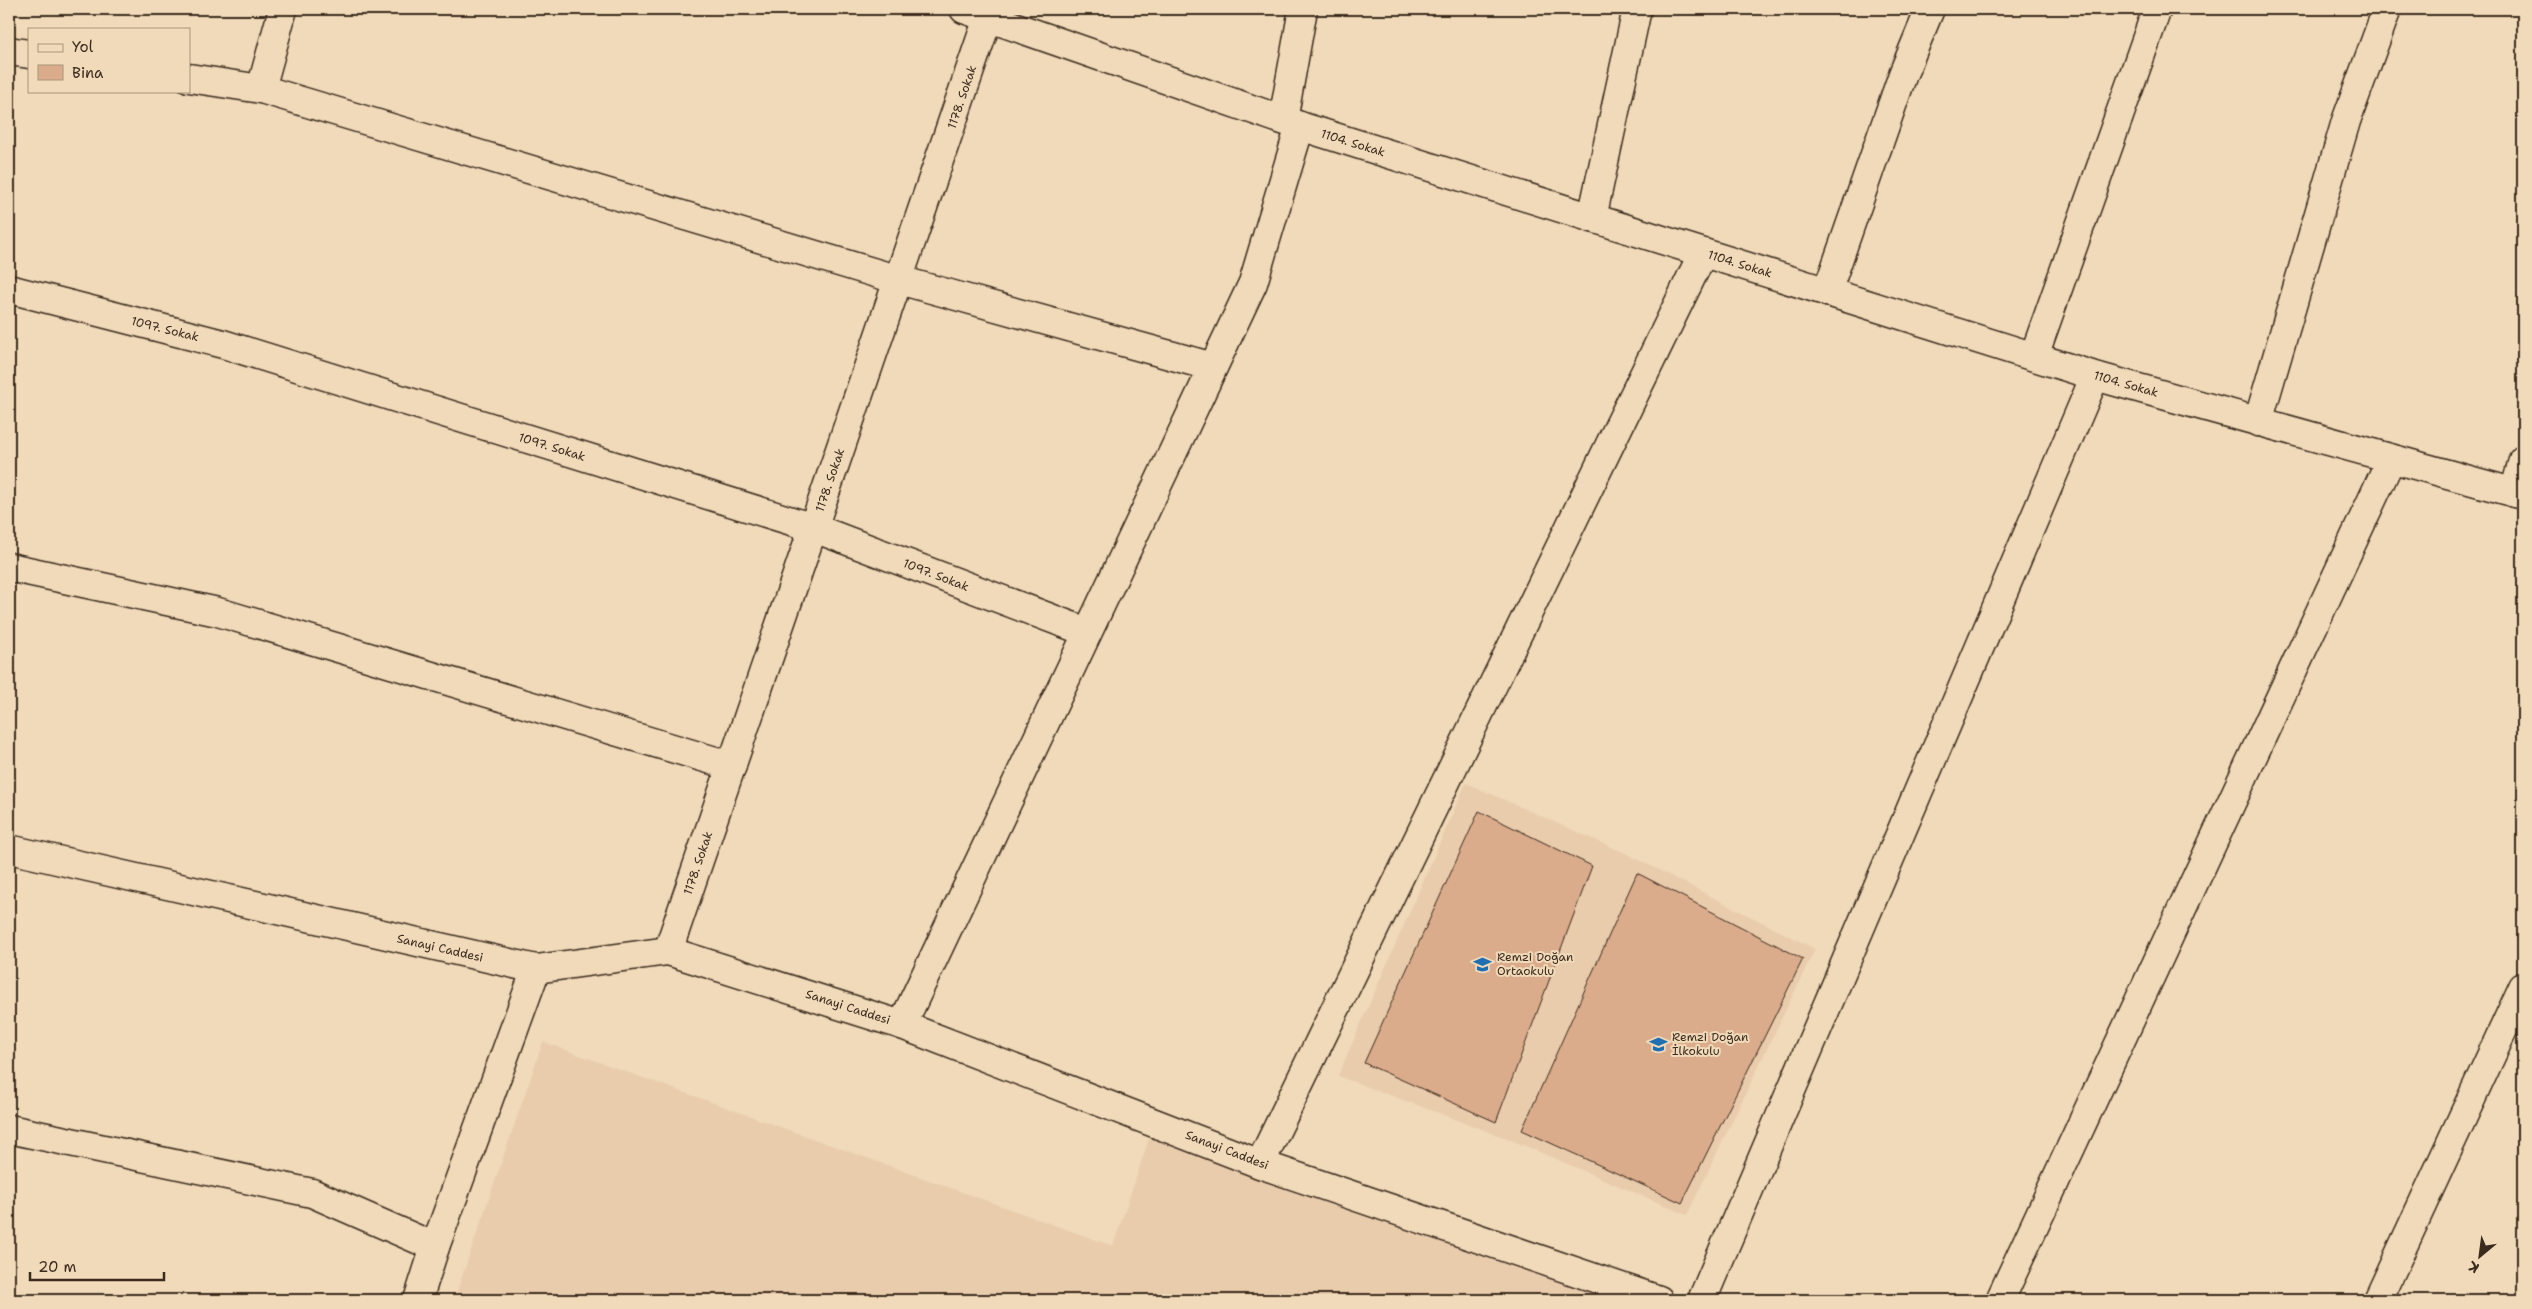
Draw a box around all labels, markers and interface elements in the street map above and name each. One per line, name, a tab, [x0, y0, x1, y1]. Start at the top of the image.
legend	[28, 28, 190, 92]
text: Yol	[72, 37, 94, 57]
text: Bina	[72, 63, 104, 83]
street label: 1178. Sokak	[944, 63, 980, 131]
street label: 1104. Sokak	[1319, 126, 1387, 160]
street label: 1104. Sokak	[1706, 247, 1774, 281]
street label: 1097. Sokak	[129, 313, 201, 345]
street label: 1104. Sokak	[2092, 367, 2160, 401]
street label: 1097. Sokak	[517, 429, 588, 465]
street label: 1178. Sokak	[812, 446, 848, 514]
street label: 1097. Sokak	[901, 555, 971, 595]
street label: 1178. Sokak	[680, 829, 716, 897]
street label: Sanayi Caddesi	[395, 930, 485, 966]
place label: Remzi Doğan Ortaokulu	[1497, 949, 1573, 979]
school or university icon: Remzi Doğan Ortaokulu	[1473, 954, 1493, 974]
street label: Sanayi Caddesi	[804, 986, 892, 1028]
place label: Remzi Doğan İlkokulu	[1672, 1029, 1748, 1059]
school or university icon: Remzi Doğan İlkokulu	[1648, 1034, 1668, 1054]
street label: Sanayi Caddesi	[1183, 1127, 1271, 1173]
north arrow	[2454, 1232, 2504, 1282]
scale bar	[30, 1249, 164, 1281]
text: 20 m	[38, 1257, 77, 1277]
text: K	[2465, 1257, 2482, 1278]

